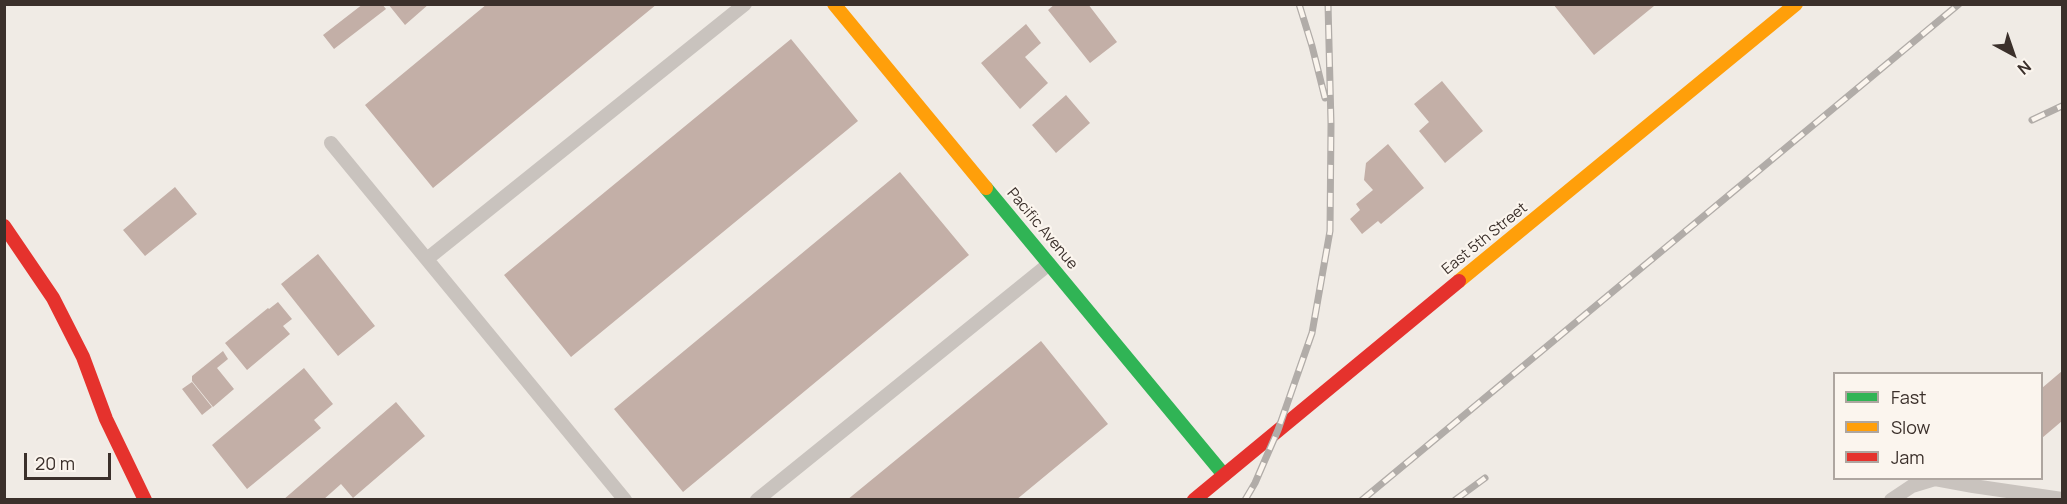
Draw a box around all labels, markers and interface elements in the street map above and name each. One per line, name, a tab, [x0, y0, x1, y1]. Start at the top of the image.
north arrow	[1983, 24, 2043, 84]
text: N	[2013, 56, 2036, 80]
street label: Pacific Avenue	[1003, 185, 1081, 273]
street label: East 5th Street	[1439, 199, 1531, 279]
legend	[1833, 372, 2043, 480]
text: Fast	[1891, 385, 1926, 409]
text: Slow	[1891, 415, 1930, 439]
scale bar	[27, 441, 114, 479]
text: Jam	[1891, 445, 1925, 469]
text: 20 m	[35, 451, 75, 475]

